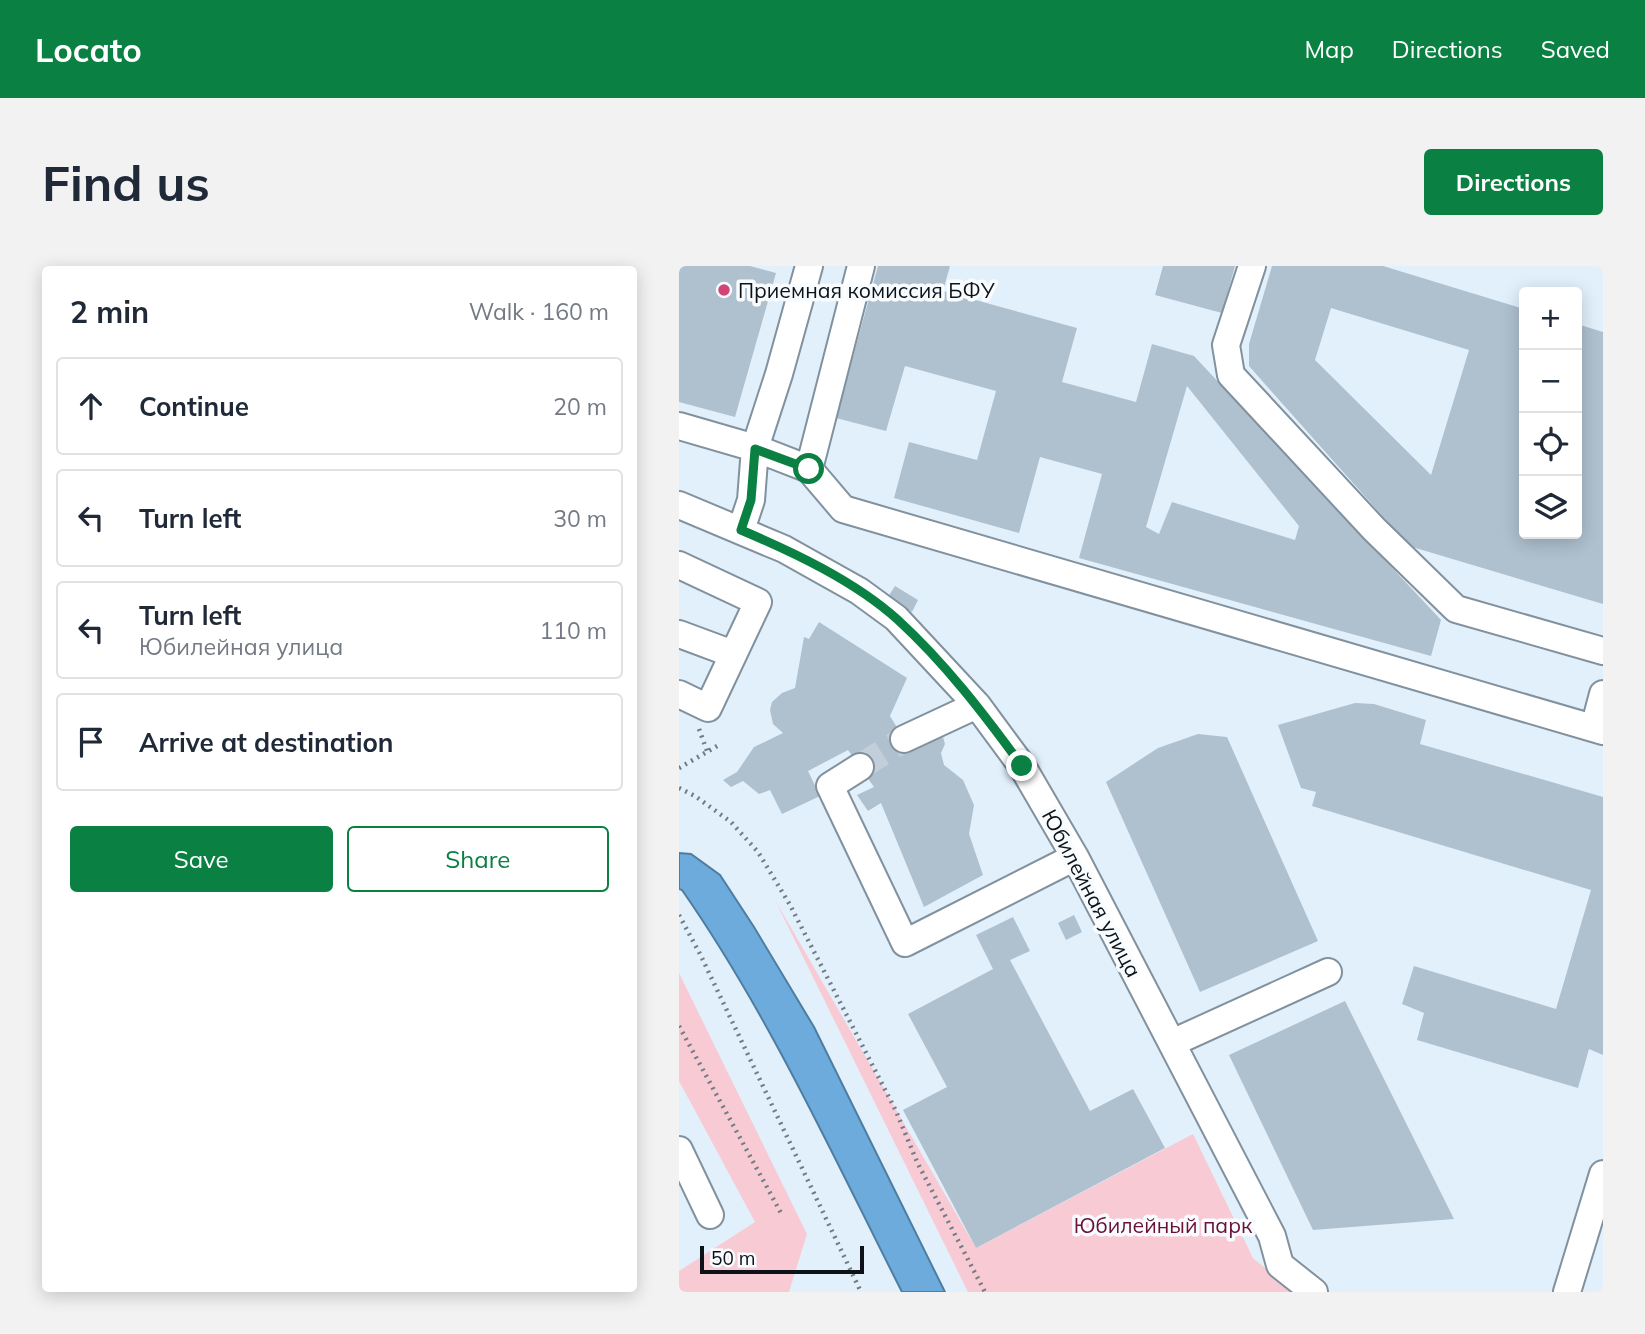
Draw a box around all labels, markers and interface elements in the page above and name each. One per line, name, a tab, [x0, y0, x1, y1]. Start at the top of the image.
text: Locato	[35, 29, 142, 70]
text: Map	[1304, 34, 1354, 64]
text: Directions	[1392, 34, 1503, 64]
text: Saved	[1541, 34, 1610, 64]
button: Directions	[1424, 149, 1603, 215]
text: Find us	[42, 152, 210, 213]
place label: Приемная комиссия БФУ	[738, 277, 995, 303]
marker: Приемная комиссия БФУ	[716, 282, 732, 298]
map controls	[1519, 287, 1582, 539]
button: +	[1519, 287, 1582, 350]
text: 2 min	[70, 293, 149, 331]
text: Walk · 160 m	[469, 297, 609, 326]
button: −	[1519, 350, 1582, 413]
icon: ahead	[72, 387, 110, 425]
text: Continue	[139, 390, 249, 423]
text: 20 m	[553, 392, 607, 421]
button: locate	[1519, 413, 1582, 476]
route start	[793, 453, 824, 484]
button: layers	[1519, 476, 1582, 539]
icon: left	[72, 499, 110, 537]
text: Turn left	[139, 502, 241, 535]
text: 30 m	[553, 504, 607, 533]
text: Turn left	[139, 599, 241, 632]
icon: left	[72, 611, 110, 649]
text: 110 m	[539, 616, 607, 645]
text: Юбилейная улица	[139, 632, 343, 661]
icon: arrive	[72, 723, 110, 761]
text: Arrive at destination	[139, 726, 394, 759]
route end	[1006, 750, 1037, 781]
street label: Юбилейная улица	[1037, 805, 1147, 981]
button: Save	[70, 826, 333, 892]
button: Share	[347, 826, 609, 892]
park label: Юбилейный парк	[1074, 1212, 1253, 1238]
scale bar	[700, 1243, 865, 1275]
text: 50 m	[711, 1246, 755, 1270]

